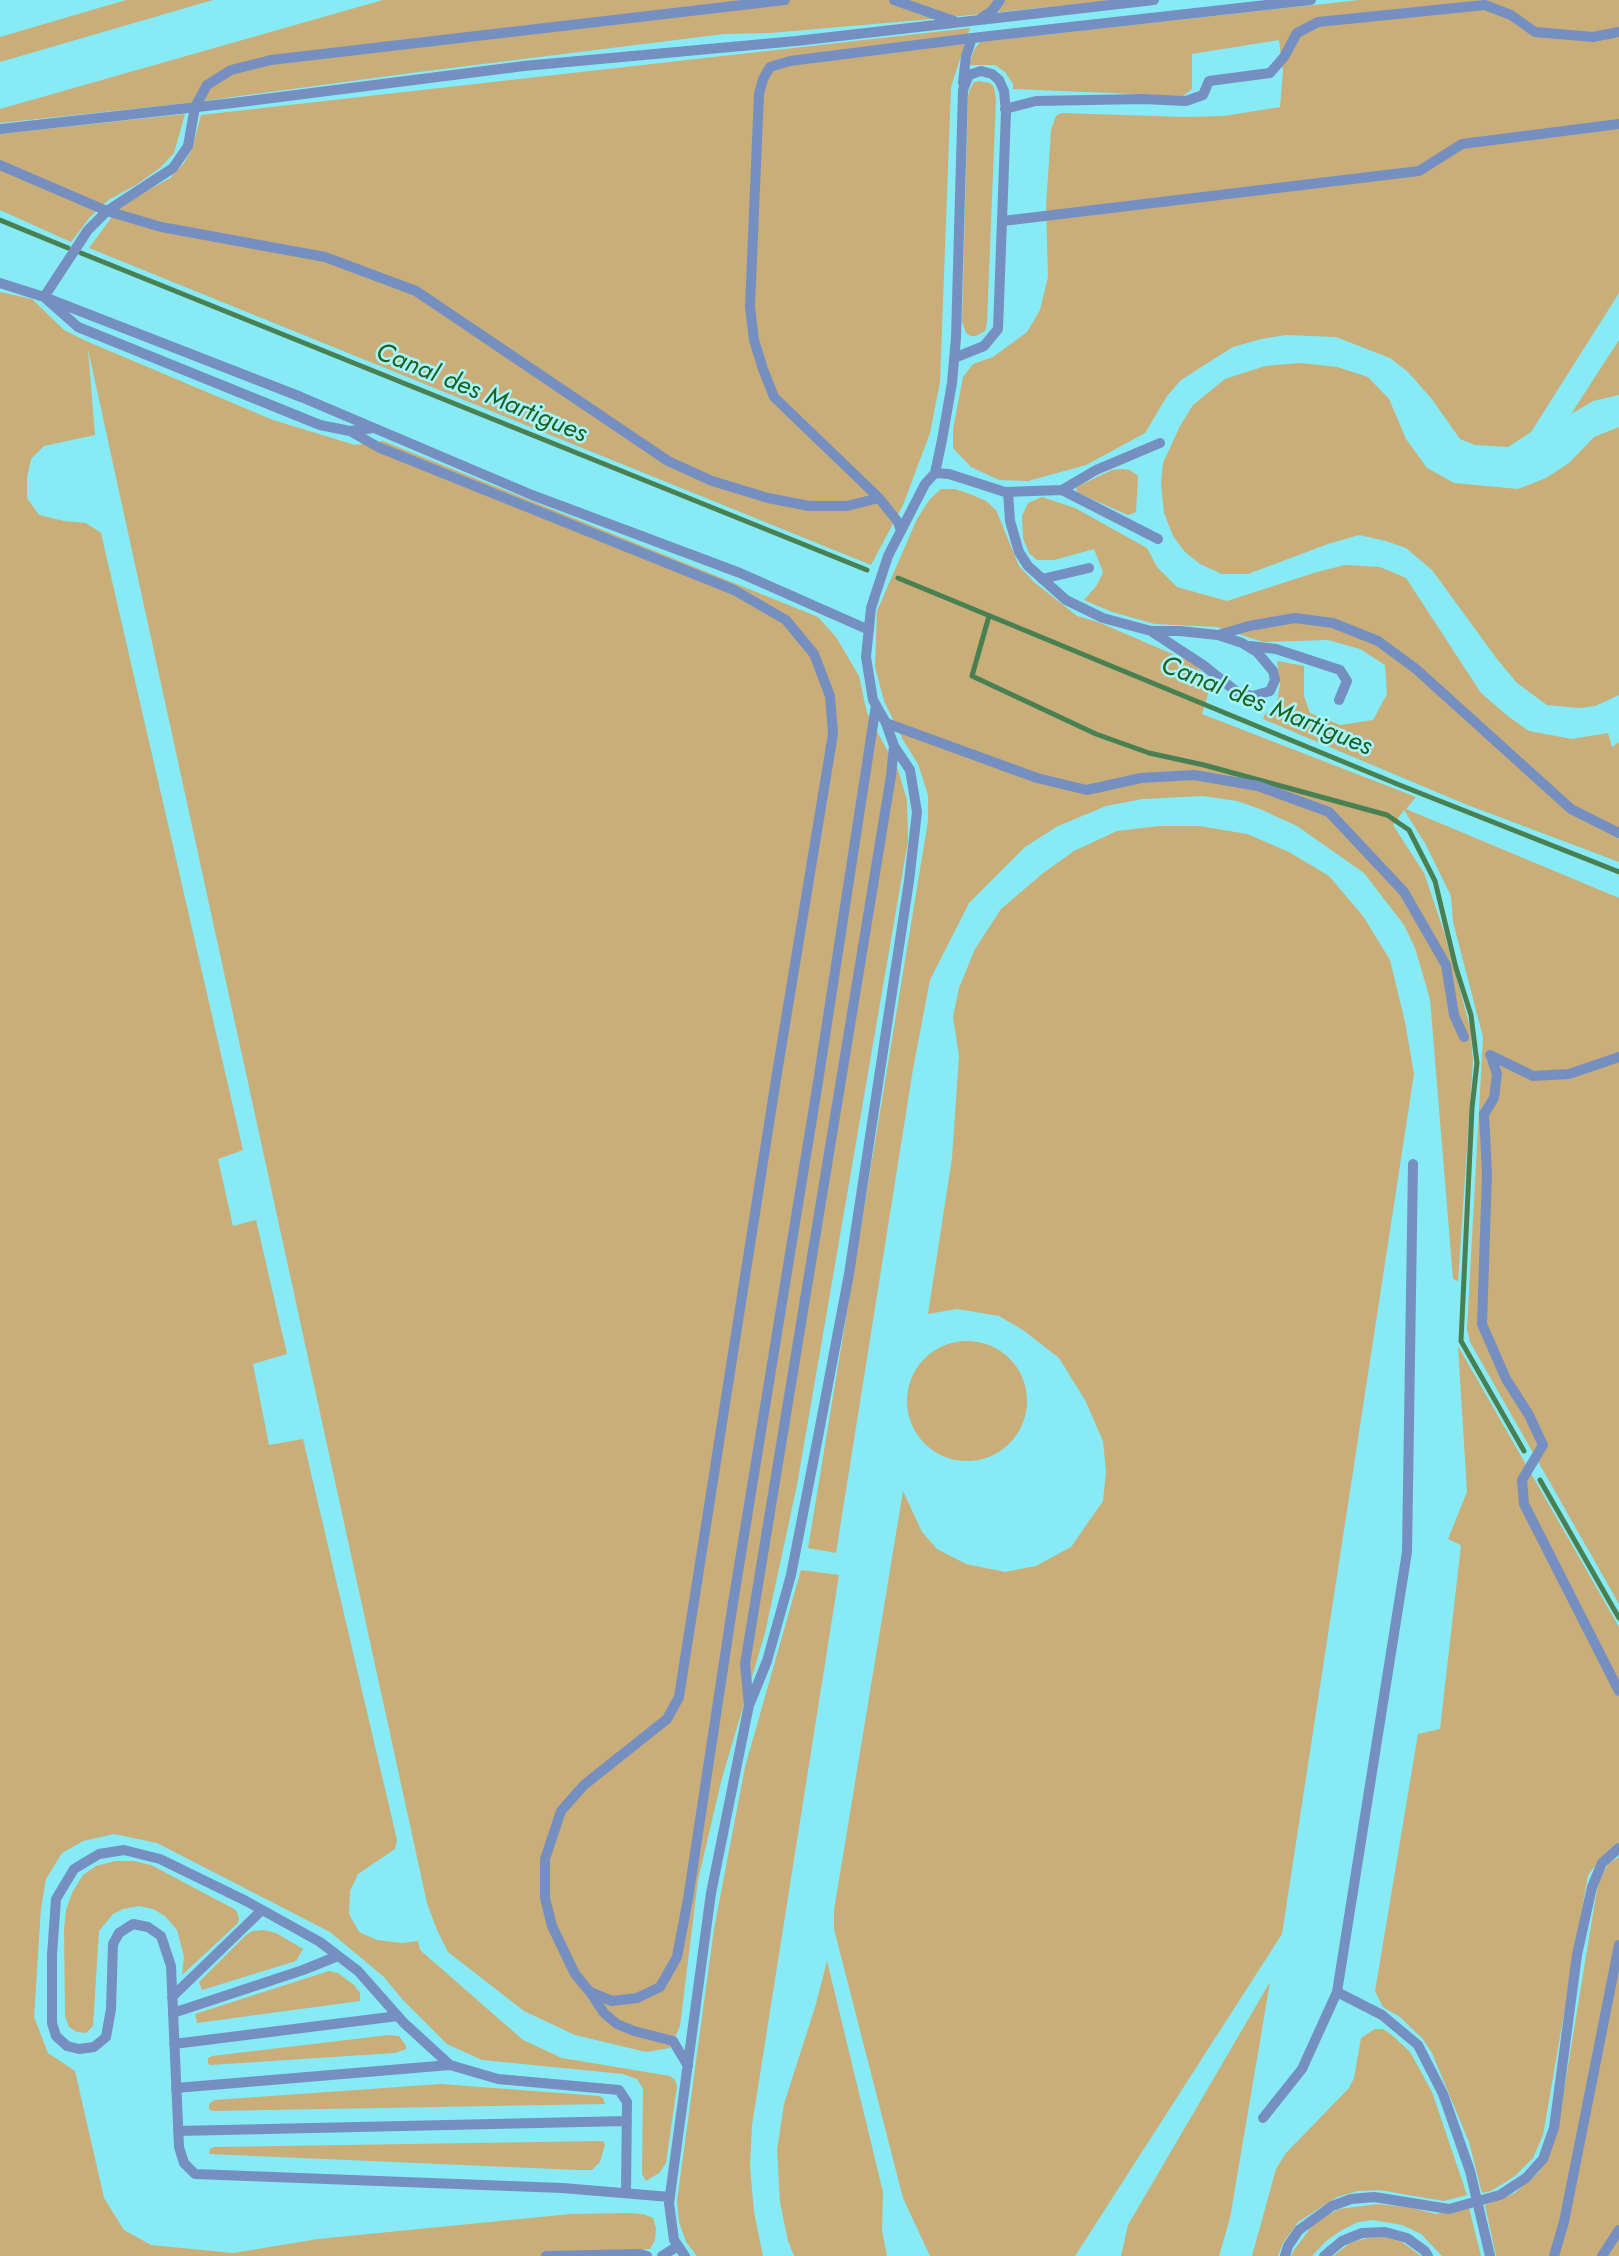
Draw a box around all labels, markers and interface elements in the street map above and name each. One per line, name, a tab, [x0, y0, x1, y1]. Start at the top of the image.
water label: Canal des Martigues	[371, 337, 591, 451]
water label: Canal des Martigues	[1156, 650, 1376, 764]

